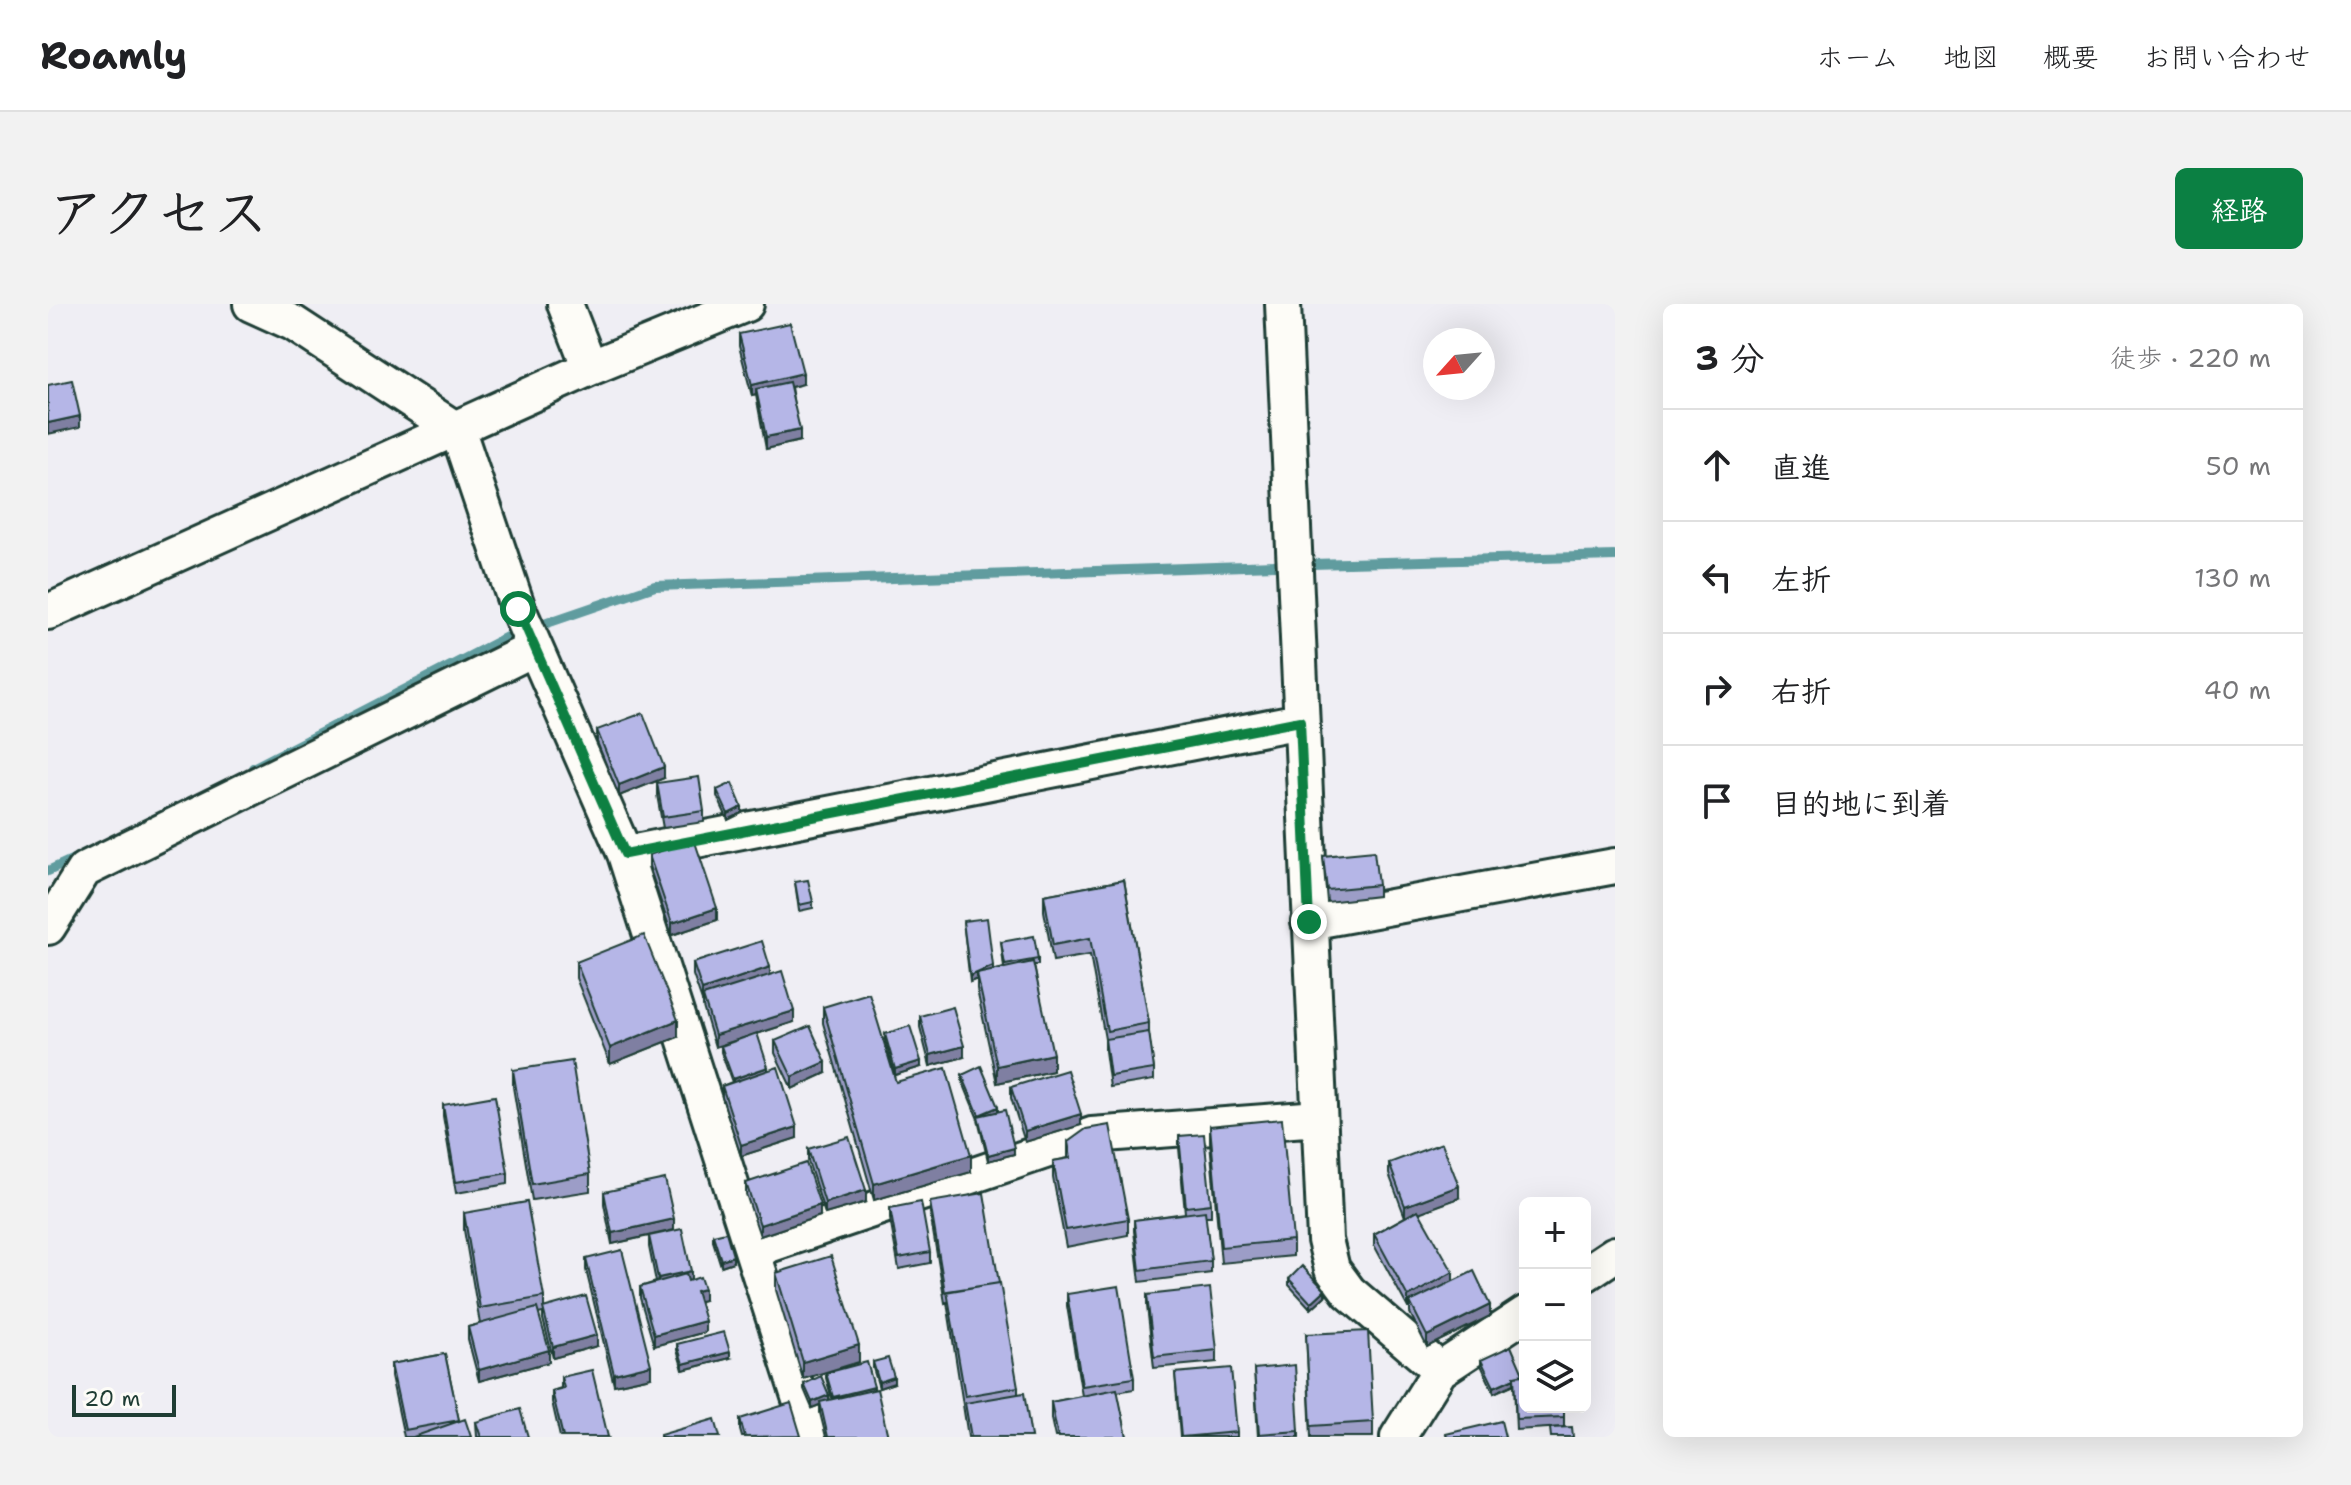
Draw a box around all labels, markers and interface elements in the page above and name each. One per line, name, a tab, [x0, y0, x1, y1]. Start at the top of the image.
text: Roamly	[40, 30, 187, 81]
text: ホーム	[1816, 38, 1899, 76]
text: 地図	[1943, 38, 1999, 76]
text: 概要	[2043, 38, 2099, 76]
text: お問い合わせ	[2143, 38, 2311, 76]
button: 経路	[2175, 168, 2303, 249]
text: アクセス	[48, 175, 269, 250]
north arrow	[1423, 328, 1495, 400]
text: 3 分	[1695, 335, 1765, 381]
text: 徒歩 · 220 m	[2110, 340, 2271, 375]
icon: ahead	[1695, 443, 1739, 487]
text: 直進	[1771, 447, 1831, 488]
text: 50 m	[2206, 448, 2271, 483]
icon: left	[1695, 555, 1739, 599]
text: 左折	[1771, 559, 1831, 600]
text: 130 m	[2194, 560, 2271, 595]
route start	[500, 591, 536, 627]
icon: right	[1695, 667, 1739, 711]
text: 右折	[1771, 671, 1831, 712]
text: 40 m	[2204, 672, 2271, 707]
icon: arrive	[1695, 779, 1739, 823]
text: 目的地に到着	[1771, 783, 1951, 824]
route end	[1291, 904, 1327, 940]
map controls	[1519, 1197, 1591, 1413]
button: +	[1519, 1197, 1591, 1269]
button: −	[1519, 1269, 1591, 1341]
button: layers	[1519, 1341, 1591, 1413]
scale bar	[72, 1381, 176, 1417]
text: 20 m	[84, 1384, 141, 1413]

